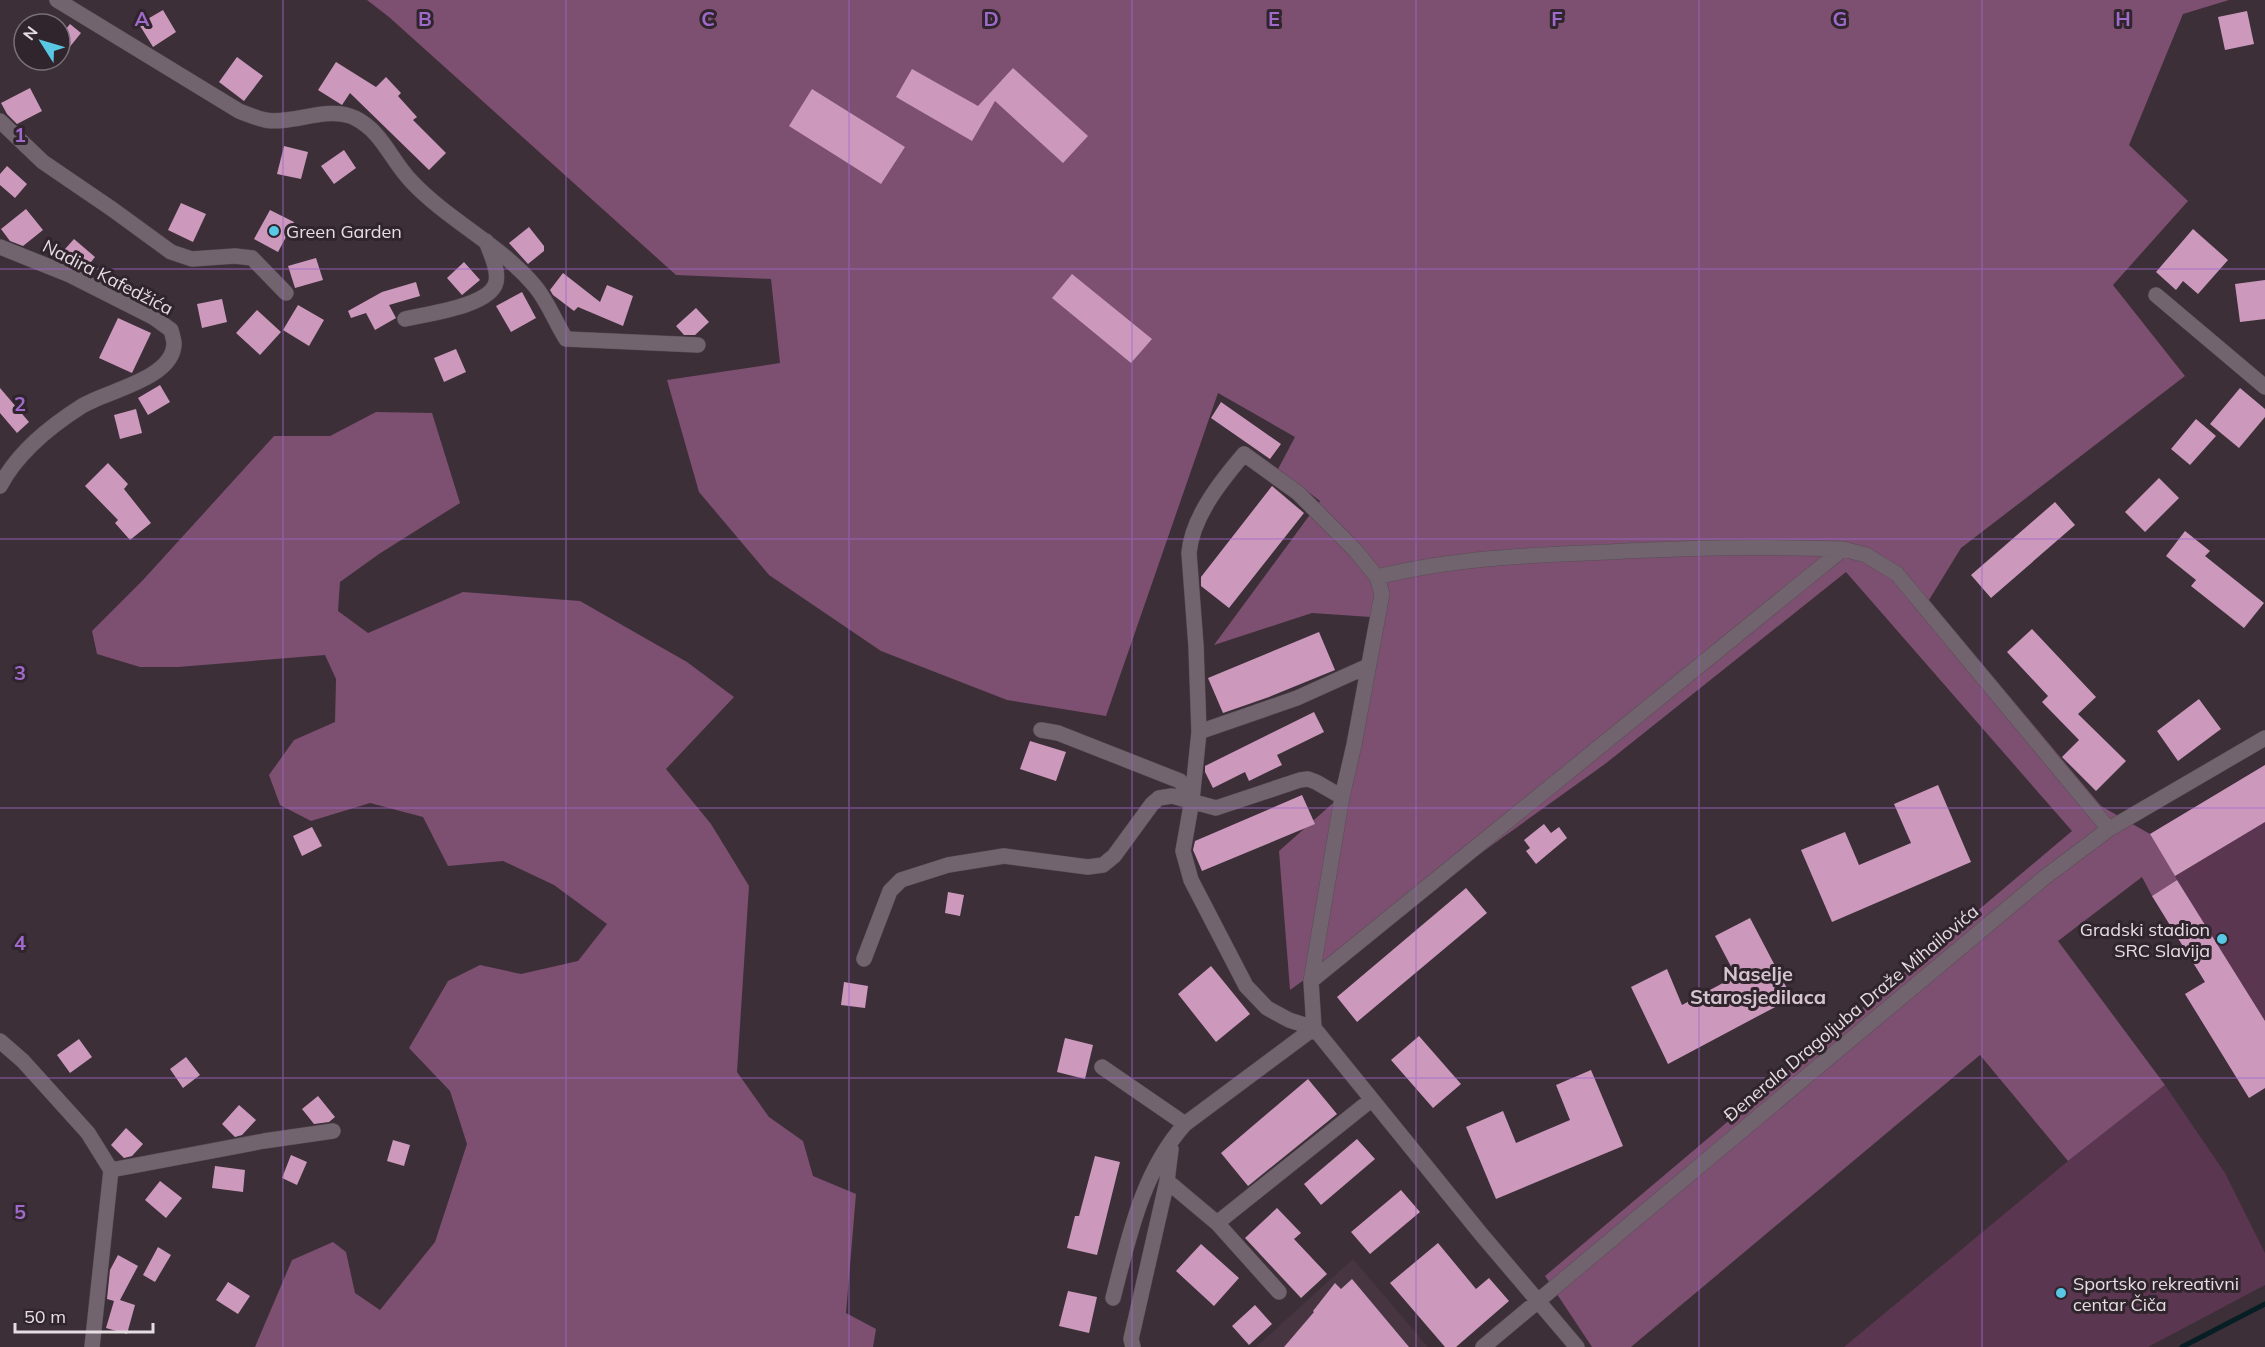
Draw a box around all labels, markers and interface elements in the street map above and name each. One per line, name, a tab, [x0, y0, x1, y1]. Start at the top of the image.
text: A	[135, 6, 150, 31]
text: B	[418, 6, 432, 31]
text: C	[701, 6, 715, 31]
text: D	[983, 6, 999, 31]
text: E	[1268, 6, 1280, 31]
text: F	[1551, 6, 1563, 31]
text: G	[1833, 6, 1847, 31]
text: H	[2115, 6, 2131, 31]
north arrow	[12, 12, 72, 72]
text: N	[18, 22, 42, 44]
text: 1	[14, 122, 26, 147]
place label: Green Garden	[286, 220, 402, 243]
marker: Green Garden	[267, 224, 281, 238]
street label: Nadira Kafedžića	[39, 234, 177, 320]
text: 2	[14, 391, 26, 416]
text: 3	[14, 660, 26, 685]
street label: Đenerala Dragoljuba Draže Mihailovića	[1719, 900, 1983, 1126]
place label: Gradski stadion SRC Slavija	[2080, 918, 2210, 962]
text: 4	[14, 930, 26, 955]
marker: Gradski stadion SRC Slavija	[2215, 932, 2229, 946]
district label: Naselje Starosjedilaca	[1690, 961, 1826, 1009]
text: 5	[14, 1199, 26, 1224]
place label: Sportsko rekreativni centar Čiča	[2073, 1272, 2239, 1316]
marker: Sportsko rekreativni centar Čiča	[2054, 1286, 2068, 1300]
scale bar	[15, 1296, 153, 1334]
text: 50 m	[24, 1305, 66, 1328]

